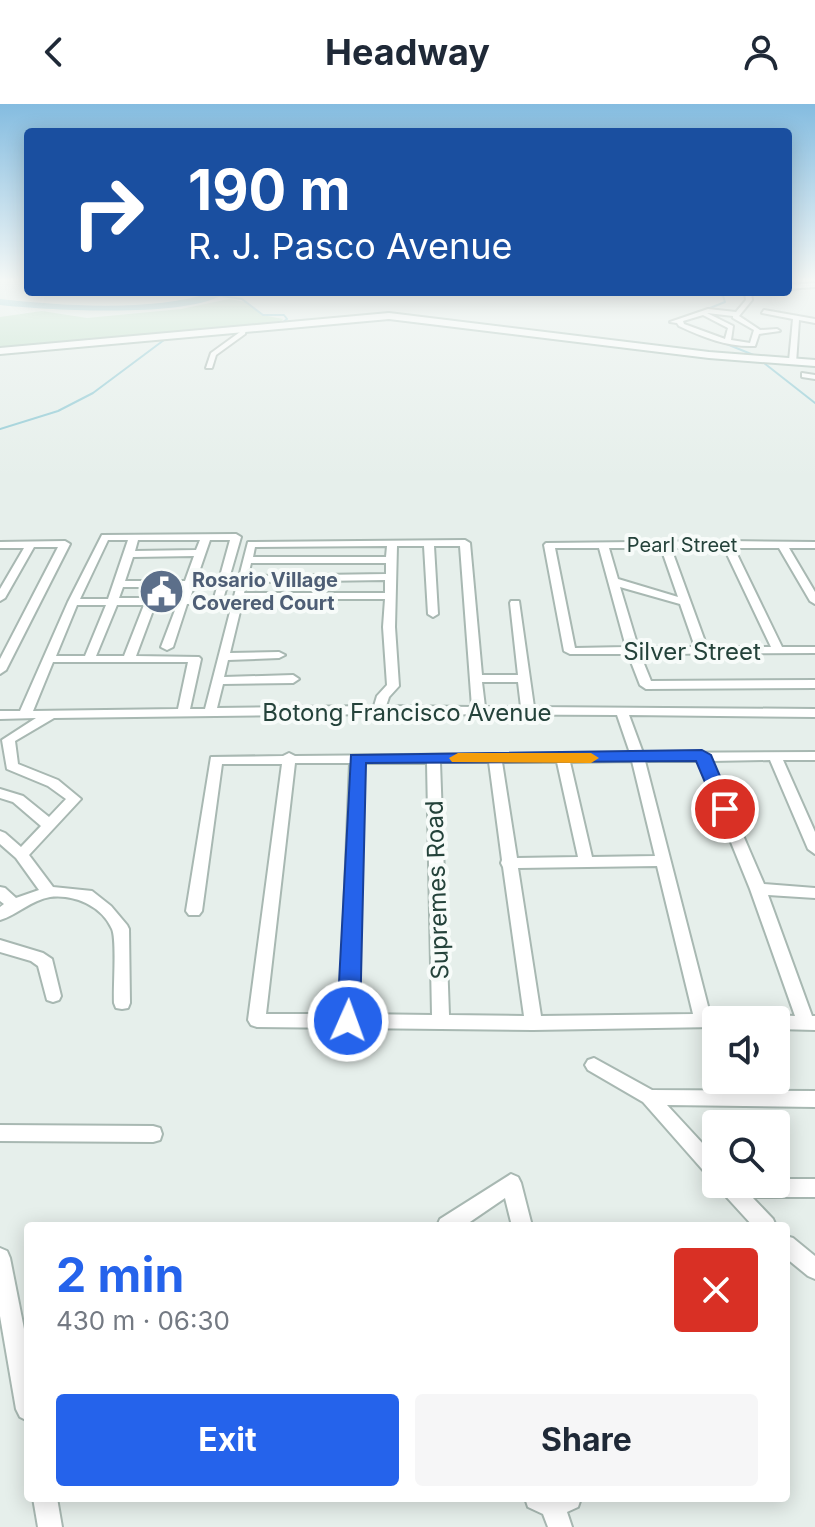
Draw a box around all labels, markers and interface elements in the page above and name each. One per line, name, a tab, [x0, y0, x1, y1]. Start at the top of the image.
icon: back	[32, 30, 76, 74]
text: Headway	[325, 30, 490, 74]
icon: person	[739, 30, 783, 74]
text: 190 m	[188, 156, 351, 224]
icon: right	[56, 160, 160, 264]
text: R. J. Pasco Avenue	[188, 224, 512, 268]
street label: Pearl Street	[627, 533, 738, 557]
public building icon: Rosario Village Covered Court	[137, 568, 185, 616]
place label: Rosario Village Covered Court	[192, 568, 338, 615]
street label: Silver Street	[623, 637, 761, 666]
street label: Botong Francisco Avenue	[262, 698, 552, 727]
pin	[691, 775, 759, 843]
icon: arrive	[703, 787, 747, 831]
street label: Supremes Road	[419, 800, 455, 980]
position arrow	[306, 979, 390, 1063]
map controls	[702, 1006, 790, 1198]
button: sound	[702, 1006, 790, 1094]
button: search	[702, 1110, 790, 1198]
text: 2 min	[56, 1245, 184, 1304]
button: close	[674, 1248, 758, 1332]
text: 430 m · 06:30	[56, 1305, 230, 1336]
button: Exit	[56, 1394, 399, 1486]
button: Share	[415, 1394, 758, 1486]

